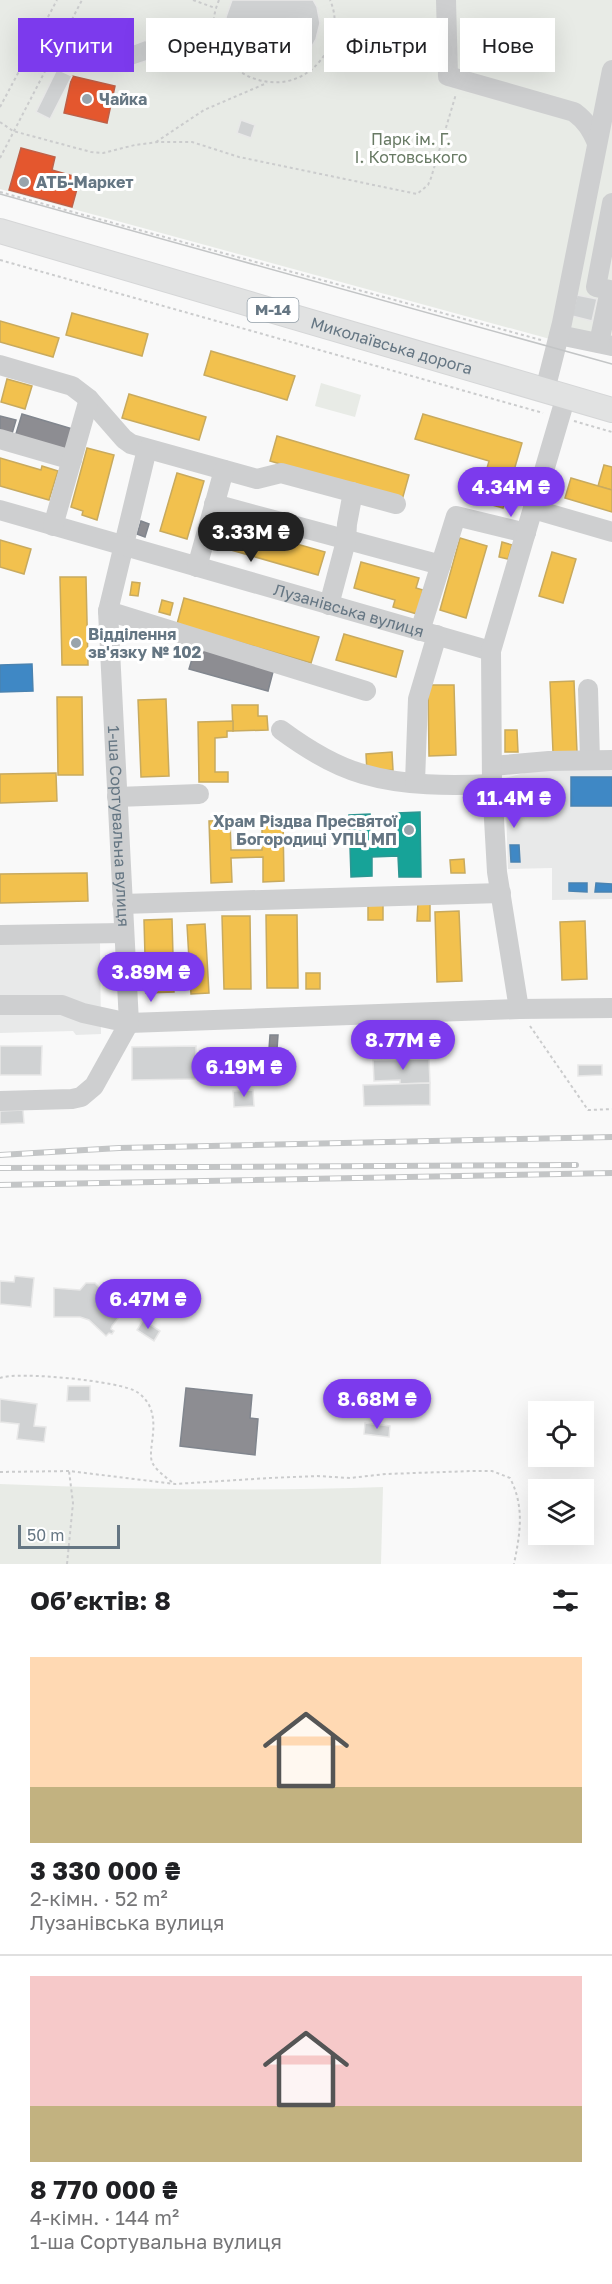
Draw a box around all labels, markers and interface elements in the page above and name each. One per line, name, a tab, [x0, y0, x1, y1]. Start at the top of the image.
chip: Купити	[18, 18, 134, 72]
chip: Орендувати	[146, 18, 312, 72]
chip: Фільтри	[324, 18, 448, 72]
chip: Нове	[460, 18, 555, 72]
place label: Чайка	[99, 89, 147, 109]
marker: Чайка	[80, 92, 94, 106]
park label: Парк ім. Г. І. Котовського	[355, 129, 467, 167]
place label: АТБ-Маркет	[36, 172, 134, 192]
marker: АТБ-Маркет	[17, 175, 31, 189]
road number: М-14	[248, 298, 298, 322]
street label: Миколаївська дорога	[308, 312, 475, 379]
pin: 4.34M ₴	[456, 467, 566, 518]
text: 4.34M ₴	[472, 474, 550, 498]
pin: 3.33M ₴	[196, 512, 306, 563]
text: 3.33M ₴	[212, 519, 290, 543]
street label: Лузанівська вулиця	[271, 579, 426, 641]
place label: Відділення зв'язку № 102	[88, 624, 202, 662]
marker: Відділення зв'язку № 102	[69, 636, 83, 650]
street label: 1-ша Сортувальна вулиця	[104, 725, 134, 927]
pin: 11.4M ₴	[459, 778, 569, 829]
text: 11.4M ₴	[477, 785, 551, 809]
place label: Храм Різдва Пресвятої Богородиці УПЦ МП	[213, 811, 399, 849]
marker: Храм Різдва Пресвятої Богородиці УПЦ МП	[402, 823, 416, 837]
pin: 3.89M ₴	[96, 952, 206, 1003]
text: 3.89M ₴	[111, 959, 191, 983]
pin: 8.77M ₴	[348, 1020, 458, 1071]
text: 8.77M ₴	[365, 1027, 441, 1051]
pin: 6.19M ₴	[189, 1047, 299, 1098]
text: 6.19M ₴	[205, 1054, 283, 1078]
pin: 6.47M ₴	[93, 1279, 203, 1330]
text: 6.47M ₴	[109, 1286, 187, 1310]
pin: 8.68M ₴	[322, 1379, 432, 1430]
text: 8.68M ₴	[337, 1386, 417, 1410]
map controls	[528, 1401, 594, 1545]
button: locate	[528, 1401, 594, 1467]
button: layers	[528, 1479, 594, 1545]
scale bar	[18, 1522, 120, 1550]
text: 50 m	[27, 1525, 64, 1545]
icon: filters	[549, 1584, 582, 1617]
text: Об’єктів: 8	[30, 1585, 171, 1616]
icon: home	[252, 1696, 360, 1804]
text: 3 330 000 ₴	[30, 1855, 181, 1886]
text: 2-кімн. · 52 m²	[30, 1886, 168, 1910]
text: Лузанівська вулиця	[30, 1910, 224, 1934]
icon: home	[252, 2015, 360, 2123]
text: 8 770 000 ₴	[30, 2174, 178, 2205]
text: 4-кімн. · 144 m²	[30, 2205, 179, 2229]
text: 1-ша Сортувальна вулиця	[30, 2229, 282, 2253]

